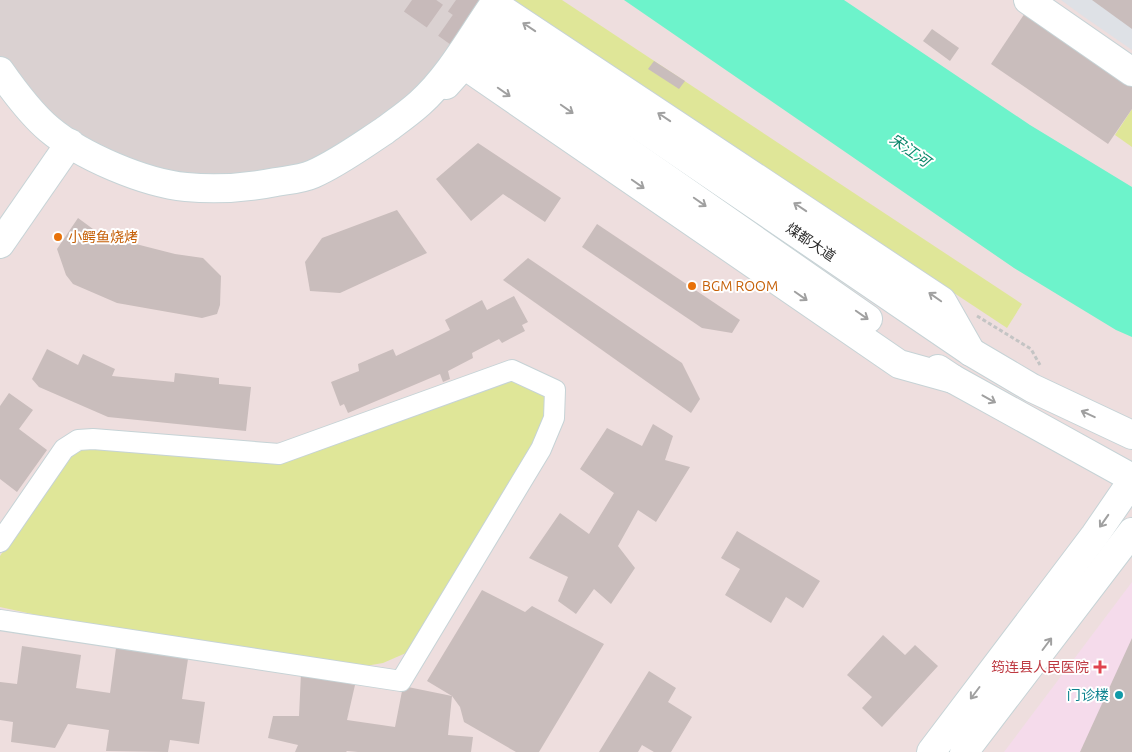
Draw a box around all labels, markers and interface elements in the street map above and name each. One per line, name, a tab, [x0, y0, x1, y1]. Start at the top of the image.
one-way arrow	[522, 22, 536, 32]
one-way arrow	[497, 87, 511, 97]
one-way arrow	[560, 104, 574, 114]
one-way arrow	[658, 112, 672, 122]
water label: 宋江河	[887, 130, 936, 172]
one-way arrow	[631, 179, 645, 189]
one-way arrow	[693, 197, 707, 207]
one-way arrow	[793, 202, 807, 212]
street label: 煤都大道	[783, 220, 839, 264]
place label: 小鳄鱼烧烤	[68, 229, 138, 245]
marker: 小鳄鱼烧烤	[52, 231, 64, 243]
place label: BGM ROOM	[702, 278, 778, 294]
marker: BGM ROOM	[686, 280, 698, 292]
one-way arrow	[793, 291, 807, 301]
one-way arrow	[928, 292, 942, 302]
one-way arrow	[855, 310, 869, 320]
one-way arrow	[982, 394, 997, 404]
one-way arrow	[1081, 409, 1096, 418]
one-way arrow	[1099, 514, 1109, 528]
one-way arrow	[1041, 638, 1052, 651]
place label: 筠连县人民医院	[991, 659, 1089, 675]
marker: 筠连县人民医院	[1093, 660, 1107, 674]
one-way arrow	[970, 686, 981, 699]
place label: 门诊楼	[1067, 687, 1109, 703]
marker: 门诊楼	[1113, 689, 1125, 701]

